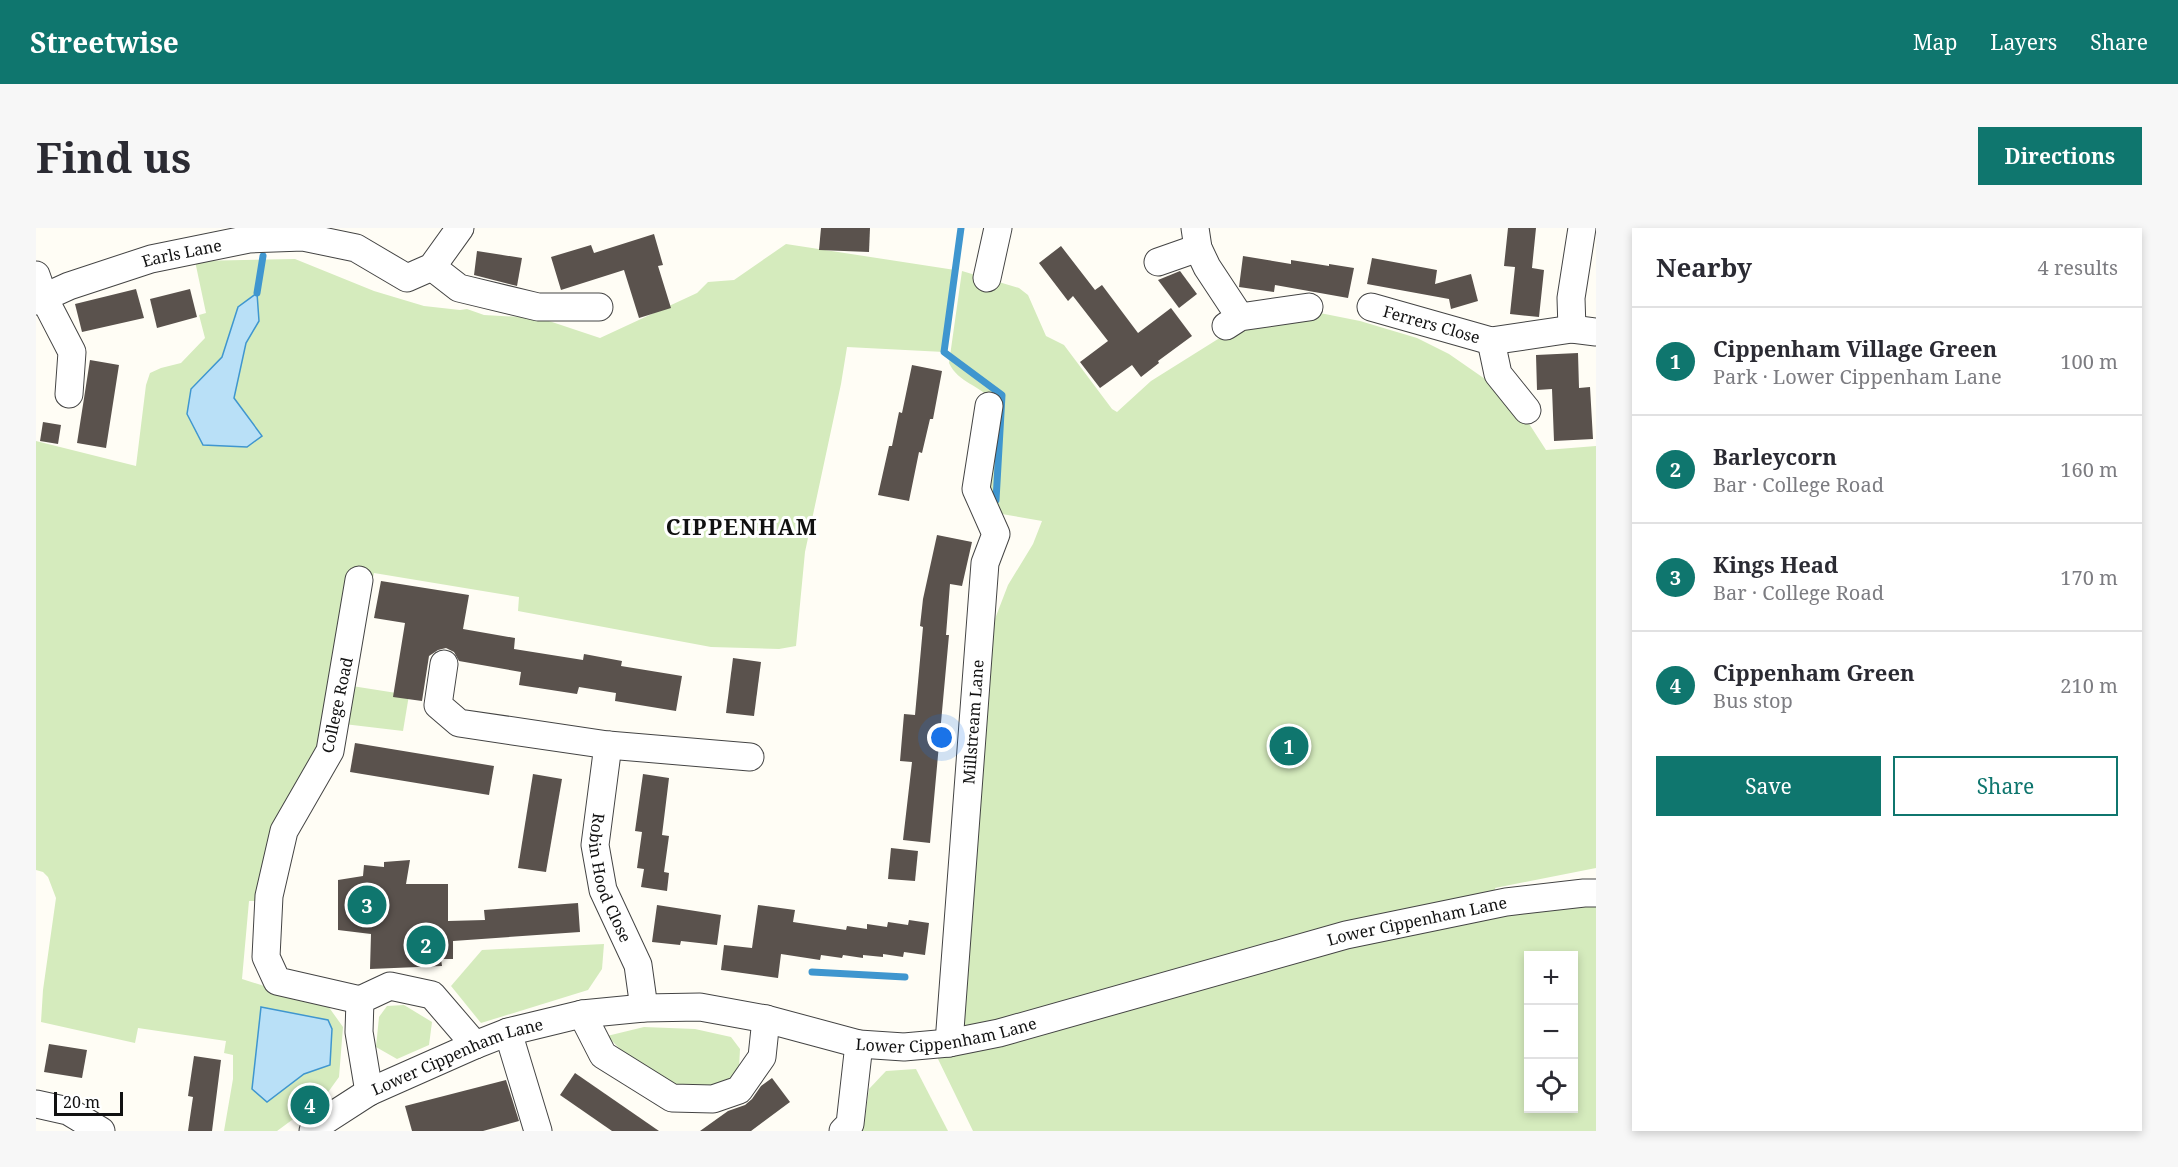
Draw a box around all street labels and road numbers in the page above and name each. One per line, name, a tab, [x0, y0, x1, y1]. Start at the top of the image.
street label: Earls Lane	[139, 234, 224, 272]
street label: Ferrers Close	[1381, 300, 1483, 348]
street label: College Road	[316, 655, 358, 755]
street label: Millstream Lane	[957, 659, 989, 785]
street label: Robin Hood Close	[584, 812, 637, 946]
street label: Lower Cippenham Lane	[1325, 891, 1509, 951]
street label: Lower Cippenham Lane	[855, 1012, 1039, 1058]
street label: Lower Cippenham Lane	[368, 1013, 545, 1100]

